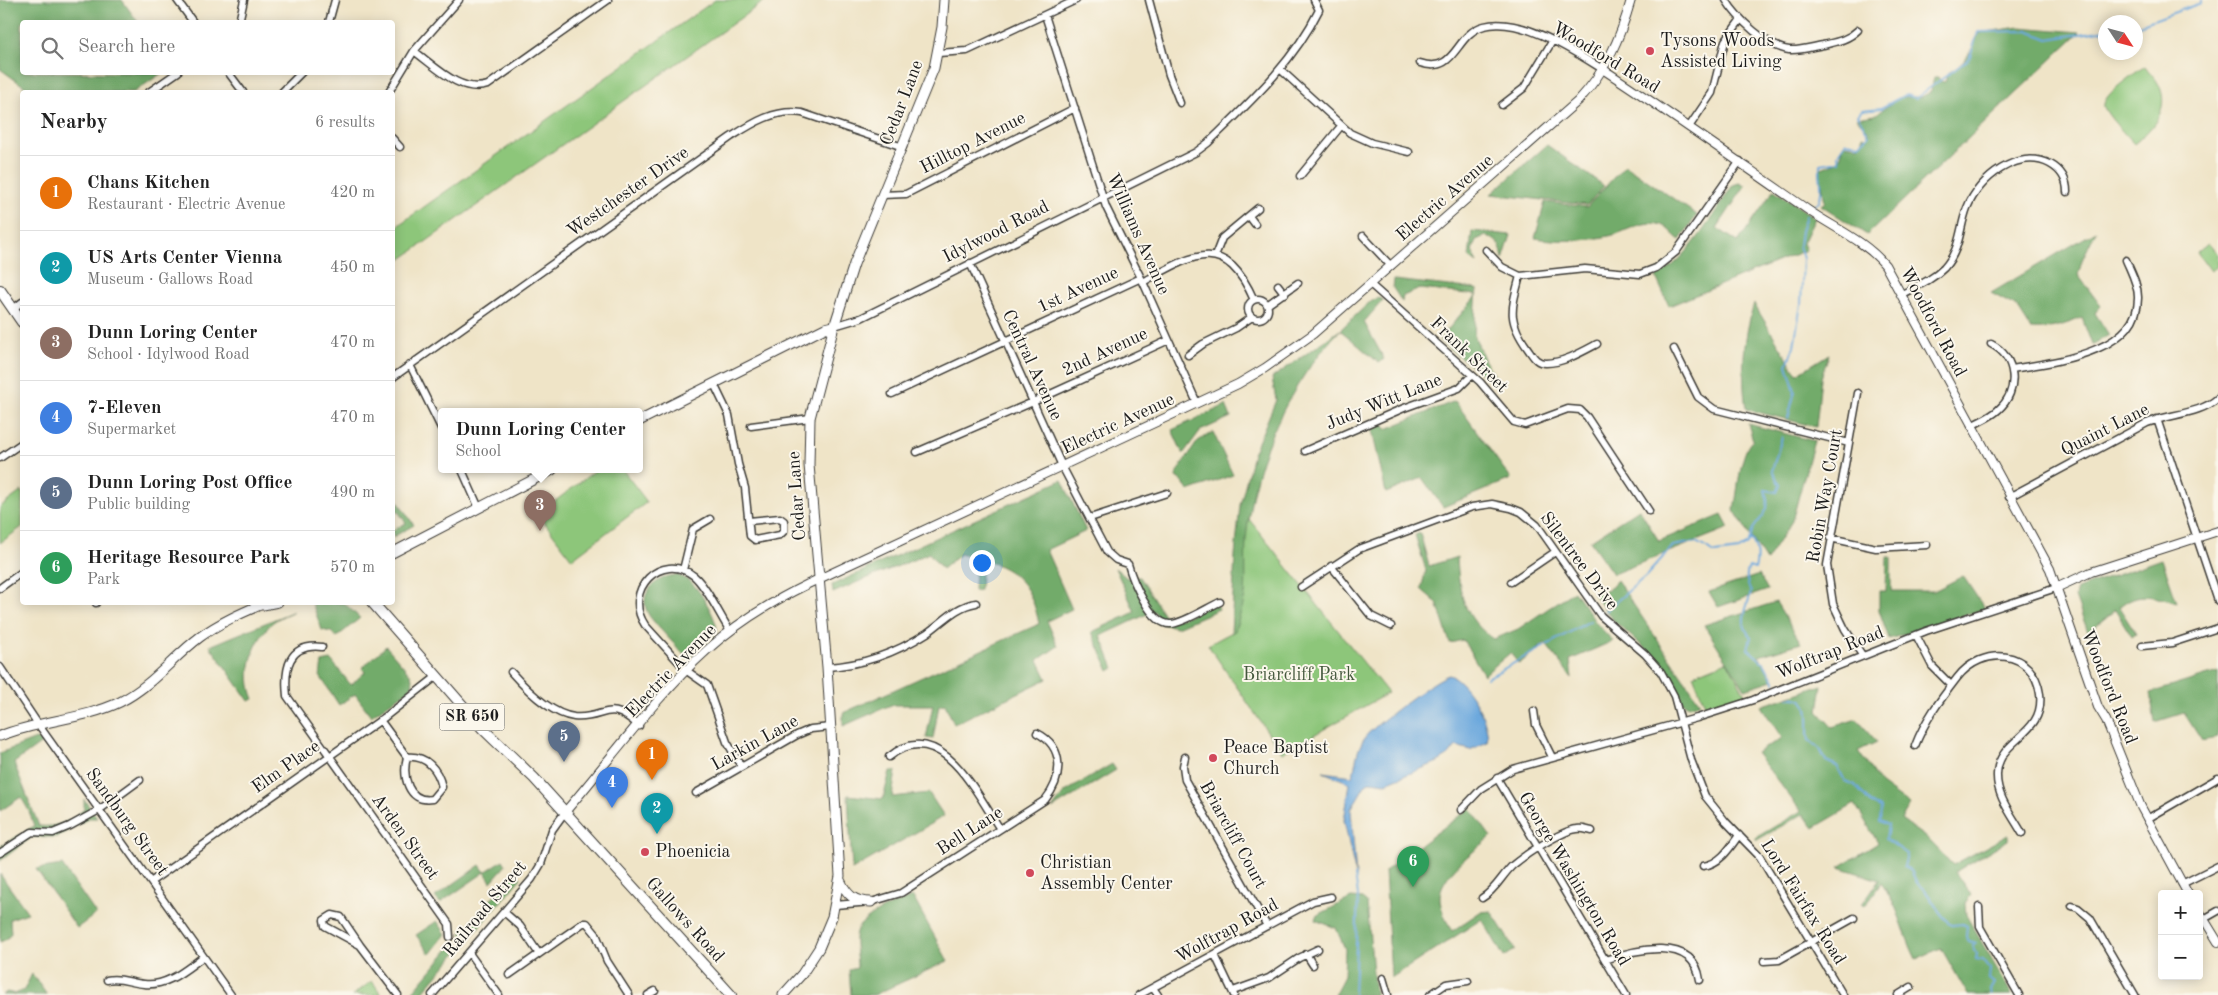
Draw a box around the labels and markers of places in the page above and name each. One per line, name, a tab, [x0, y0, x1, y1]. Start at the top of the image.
place label: Tysons Woods Assisted Living	[1660, 32, 1782, 71]
marker: Tysons Woods Assisted Living	[1644, 45, 1656, 57]
pin: 3	[524, 490, 556, 531]
pin: 5	[548, 721, 580, 762]
pin: 1	[636, 739, 668, 780]
place label: Peace Baptist Church	[1223, 739, 1329, 778]
marker: Peace Baptist Church	[1207, 752, 1219, 764]
pin: 4	[596, 767, 628, 808]
pin: 2	[641, 793, 673, 834]
place label: Phoenicia	[655, 843, 731, 861]
marker: Phoenicia	[639, 846, 651, 858]
pin: 6	[1397, 846, 1429, 887]
place label: Christian Assembly Center	[1040, 854, 1173, 893]
marker: Christian Assembly Center	[1024, 867, 1036, 879]

